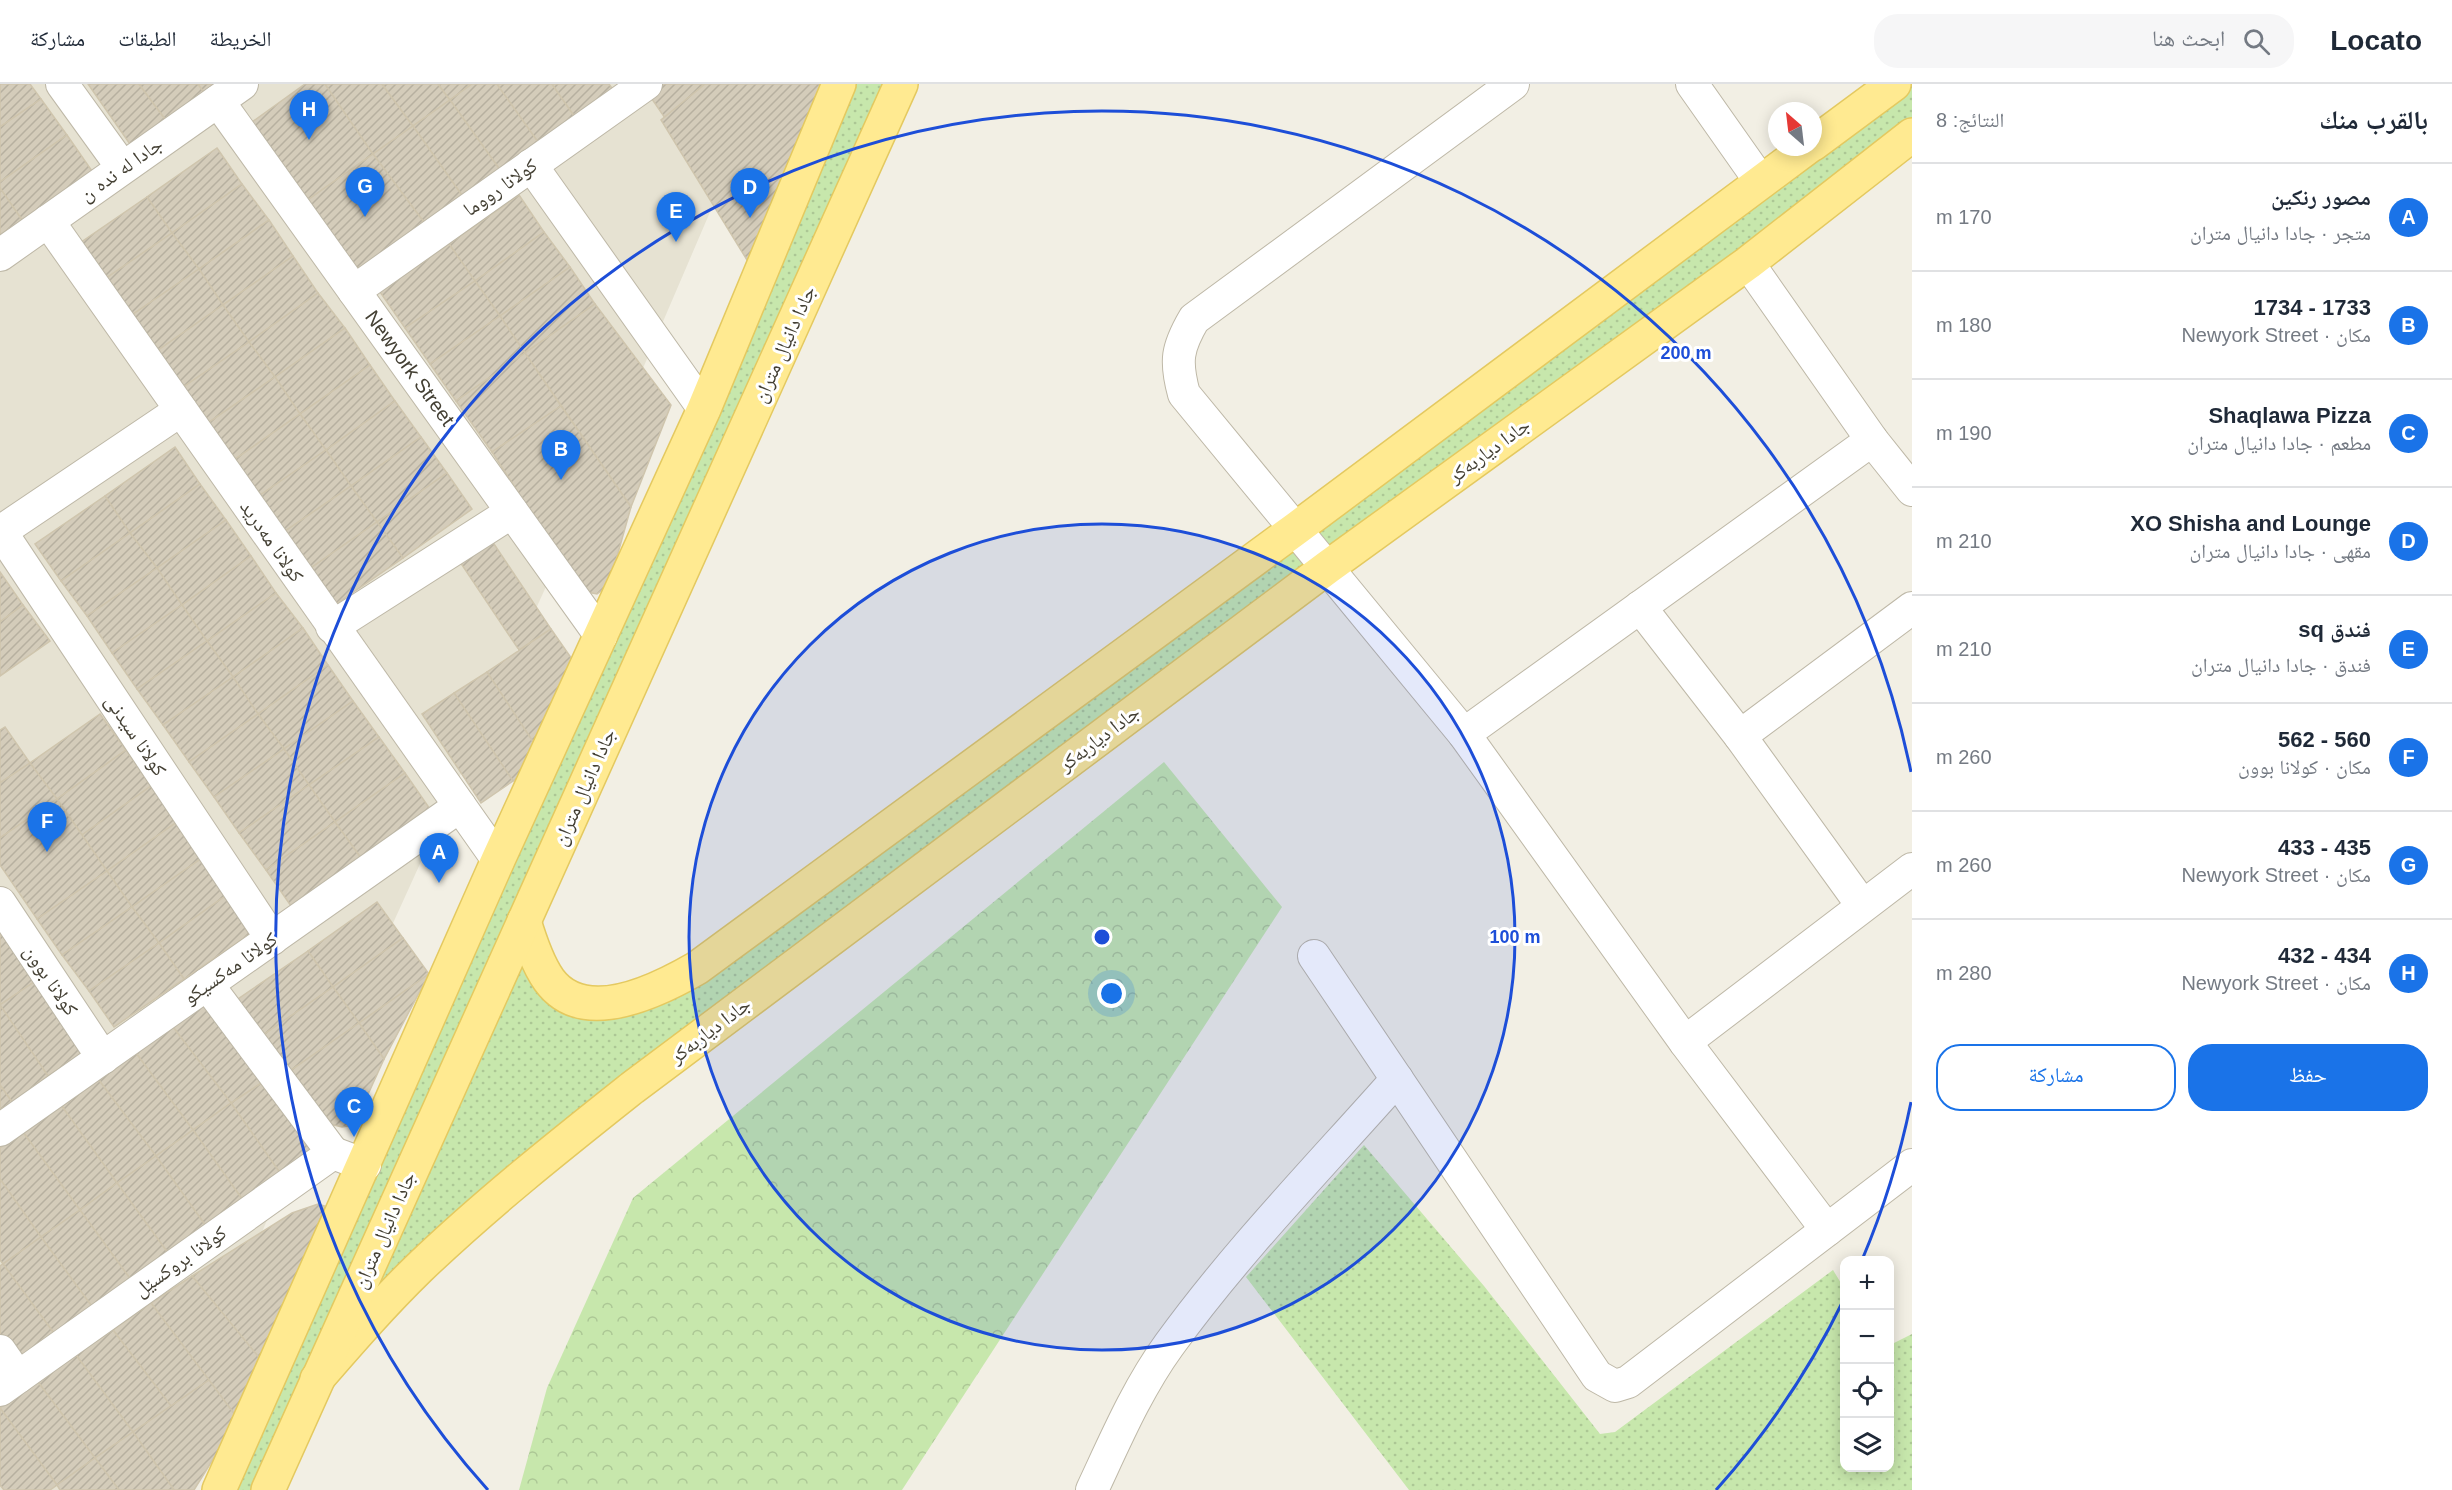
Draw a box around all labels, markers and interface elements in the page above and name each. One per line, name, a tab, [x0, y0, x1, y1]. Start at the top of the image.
search box	[1874, 14, 2294, 68]
icon: search	[2240, 25, 2273, 58]
text: Locato	[2330, 25, 2422, 56]
text: ابحث هنا	[2152, 26, 2225, 51]
text: مشاركة	[30, 27, 85, 50]
text: الطبقات	[118, 27, 177, 50]
text: الخريطة	[210, 27, 271, 50]
pin: H	[290, 91, 328, 140]
north arrow	[1768, 102, 1822, 156]
text: بالقرب منك	[2319, 105, 2428, 135]
text: النتائج: 8	[1936, 109, 2004, 131]
street label: جادا له نده ن	[76, 132, 167, 206]
street label: كولانا رووما	[459, 154, 541, 220]
pin: G	[346, 168, 385, 217]
pin: D	[730, 168, 770, 218]
text: مصور رنكين	[2271, 185, 2371, 210]
pin: E	[656, 192, 696, 242]
text: 170 m	[1936, 206, 1992, 228]
text: A	[2401, 206, 2416, 228]
text: متجر · جادا دانيال متران	[2190, 222, 2371, 244]
street label: جادا دانيال متران	[748, 282, 821, 406]
text: 1733 - 1734	[2254, 295, 2371, 320]
street label: Newyork Street	[361, 306, 459, 430]
text: 180 m	[1936, 314, 1992, 336]
text: B	[2401, 314, 2416, 336]
text: مكان · Newyork Street	[2181, 324, 2371, 346]
text: 200 m	[1660, 343, 1712, 363]
text: Shaqlawa Pizza	[2208, 403, 2371, 428]
street label: جادا دیاربه‌كر	[1443, 413, 1535, 488]
text: 190 m	[1936, 422, 1992, 444]
text: C	[2401, 422, 2416, 444]
pin: B	[542, 430, 580, 480]
text: مطعم · جادا دانيال متران	[2187, 432, 2371, 454]
street label: كولانا مه‌درید	[236, 496, 308, 586]
text: XO Shisha and Lounge	[2130, 511, 2371, 536]
text: 210 m	[1936, 530, 1992, 552]
text: D	[2401, 530, 2416, 552]
text: مقهى · جادا دانيال متران	[2189, 540, 2371, 562]
text: فندق sq	[2298, 617, 2371, 642]
text: 210 m	[1936, 638, 1992, 660]
text: E	[2402, 638, 2415, 660]
text: فندق · جادا دانيال متران	[2191, 654, 2371, 676]
street label: كولانا سيدنى	[100, 690, 171, 780]
street label: جادا دیاربه‌كر	[1054, 700, 1144, 777]
street label: جادا دانيال متران	[548, 725, 621, 849]
text: 560 - 562	[2278, 727, 2371, 752]
text: 260 m	[1936, 746, 1992, 768]
text: F	[2402, 746, 2415, 768]
text: مكان · كولانا بوون	[2238, 756, 2371, 778]
pin: F	[28, 802, 66, 852]
pin: A	[420, 834, 458, 883]
text: 435 - 433	[2278, 835, 2371, 860]
text: 260 m	[1936, 854, 1992, 876]
text: G	[2401, 854, 2416, 876]
text: مكان · Newyork Street	[2181, 864, 2371, 886]
centre of rings	[1092, 927, 1112, 947]
text: 100 m	[1489, 927, 1541, 947]
street label: كولانا مەکسیکو	[179, 928, 281, 1009]
street label: كولانا بوون	[19, 941, 83, 1020]
text: 434 - 432	[2278, 943, 2371, 968]
text: 280 m	[1936, 962, 1992, 984]
text: H	[2401, 962, 2416, 984]
text: مكان · Newyork Street	[2181, 972, 2371, 994]
your location	[1097, 979, 1126, 1008]
street label: جادا دیاربه‌كر	[665, 992, 755, 1069]
button: مشاركة	[1936, 1044, 2176, 1111]
button: حفظ	[2188, 1044, 2428, 1111]
pin: C	[334, 1088, 374, 1137]
street label: جادا دانيال متران	[348, 1168, 421, 1292]
street label: كولانا بروکسێل	[130, 1221, 231, 1302]
map controls	[1840, 1256, 1894, 1472]
button: +	[1840, 1256, 1894, 1310]
button: −	[1840, 1310, 1894, 1364]
button: locate	[1840, 1364, 1894, 1418]
button: layers	[1840, 1418, 1894, 1472]

